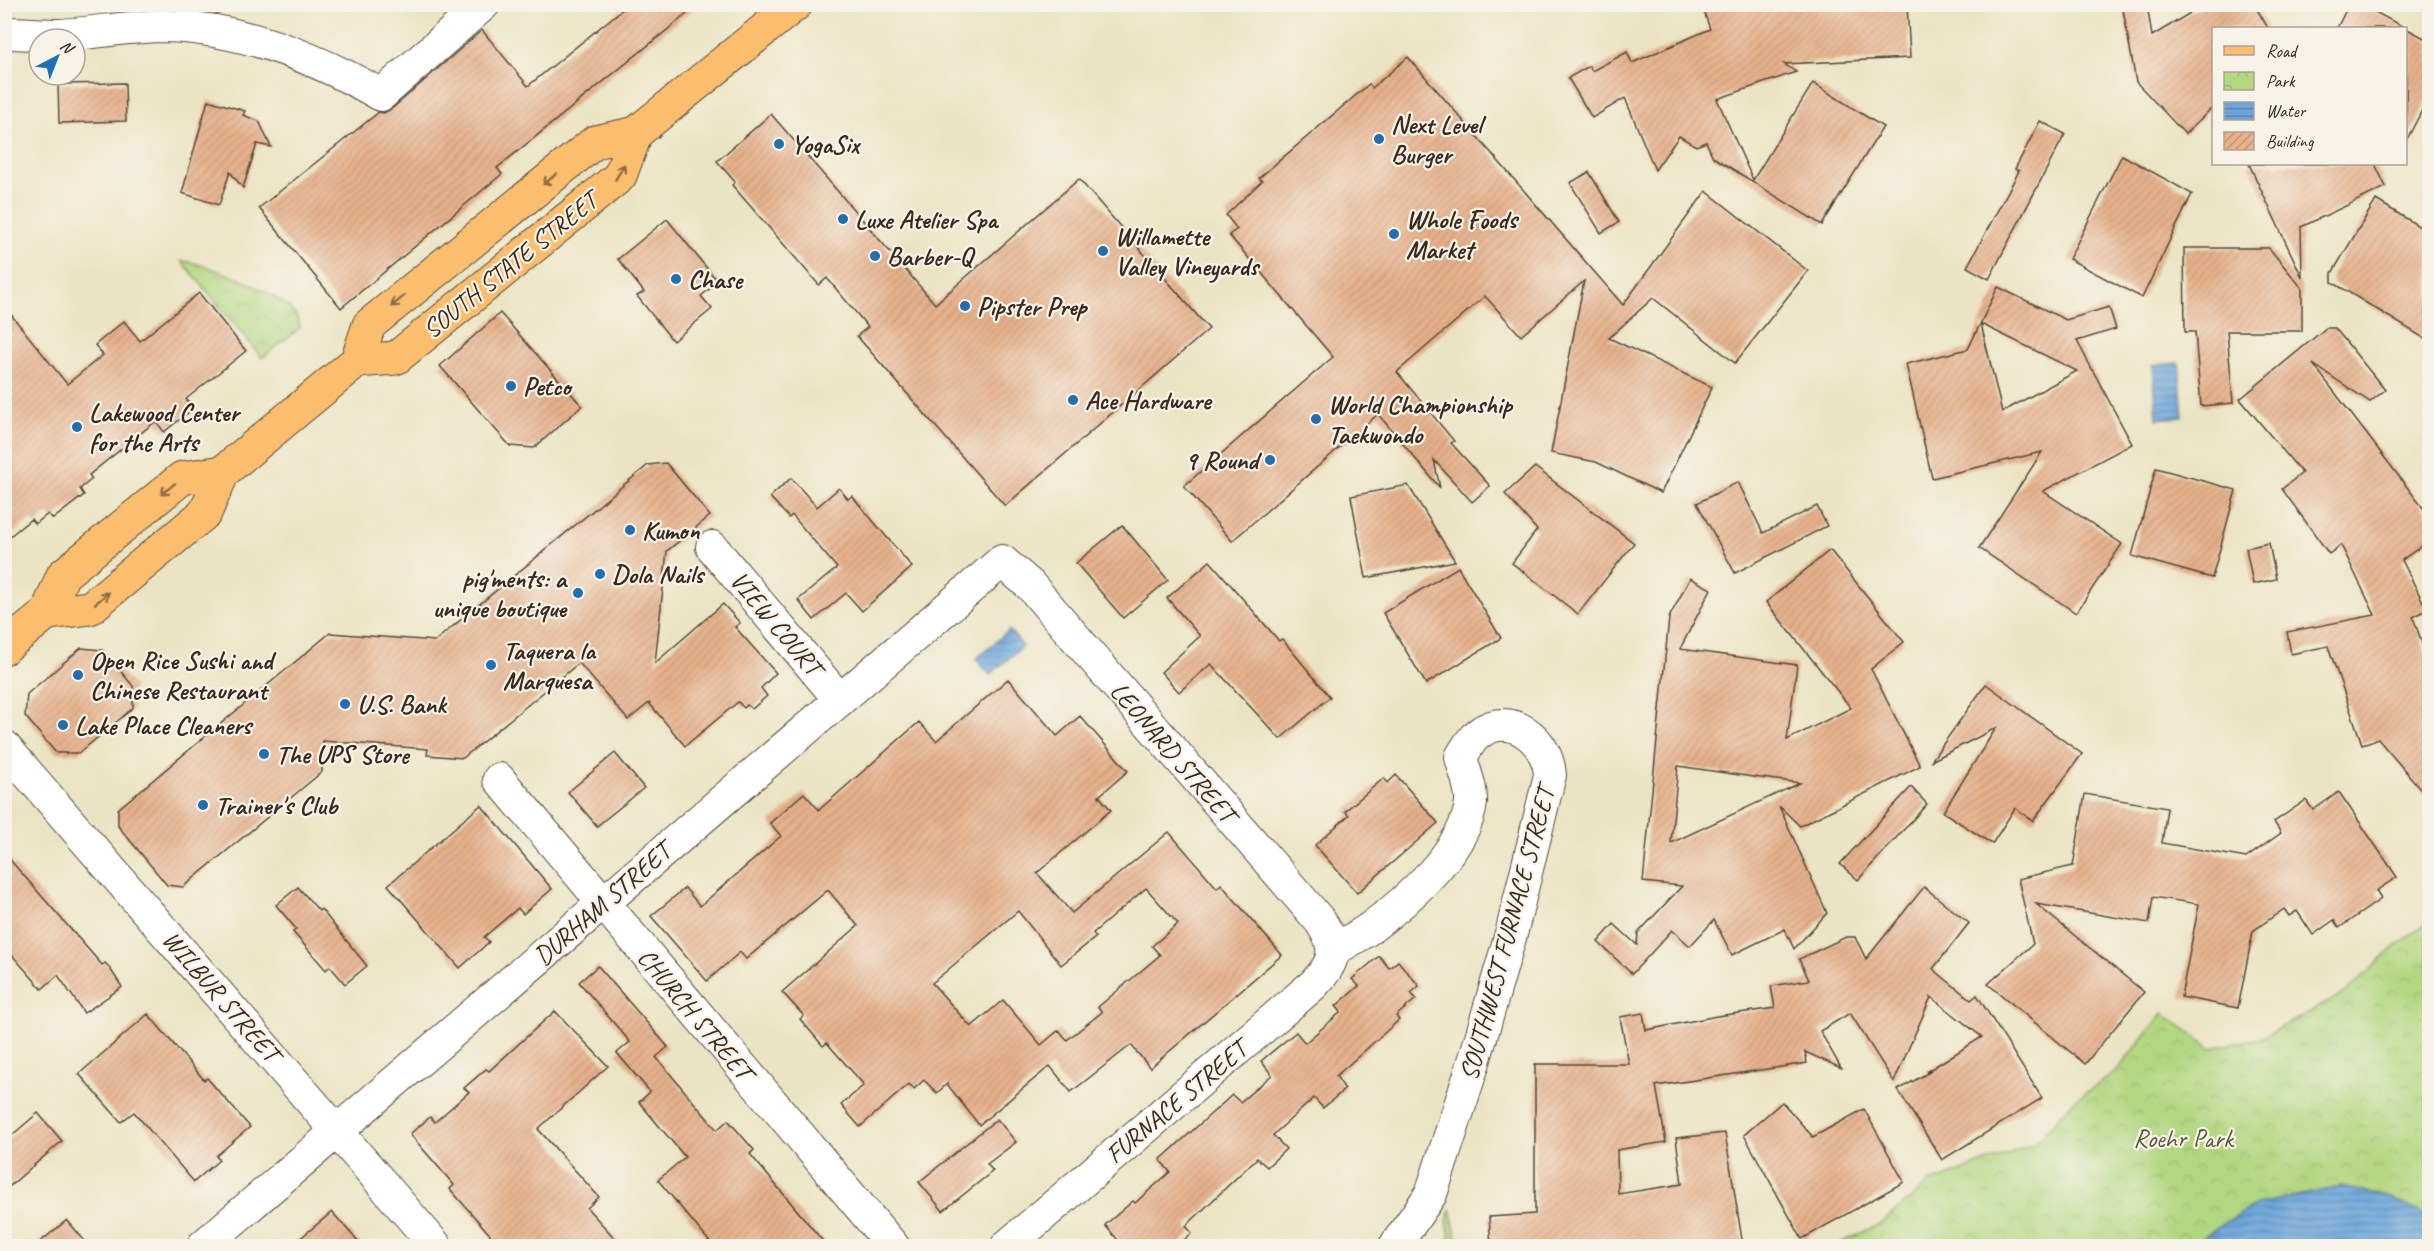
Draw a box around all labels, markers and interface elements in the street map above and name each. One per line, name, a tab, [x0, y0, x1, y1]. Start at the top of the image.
north arrow	[27, 27, 87, 87]
legend	[2212, 27, 2407, 165]
text: N	[56, 36, 79, 59]
text: Road	[2266, 40, 2299, 62]
text: Park	[2266, 70, 2296, 92]
text: Water	[2266, 100, 2307, 122]
place label: Next Level Burger	[1391, 108, 1487, 171]
place label: YogaSix	[791, 128, 861, 161]
text: Building	[2266, 130, 2315, 152]
marker: Next Level Burger	[1372, 132, 1386, 146]
marker: YogaSix	[772, 137, 786, 151]
one-way arrow	[613, 163, 626, 180]
one-way arrow	[542, 172, 558, 185]
street label: SOUTH STATE STREET	[416, 181, 608, 346]
place label: Luxe Atelier Spa	[855, 203, 999, 236]
place label: Whole Foods Market	[1406, 203, 1520, 266]
marker: Luxe Atelier Spa	[836, 212, 850, 226]
place label: Willamette Valley Vineyards	[1115, 220, 1261, 283]
marker: Whole Foods Market	[1387, 227, 1401, 241]
place label: Barber-Q	[887, 240, 976, 273]
marker: Willamette Valley Vineyards	[1096, 244, 1110, 258]
marker: Barber-Q	[868, 249, 882, 263]
place label: Chase	[688, 263, 744, 296]
marker: Chase	[669, 272, 683, 286]
place label: Pipster Prep	[977, 290, 1089, 323]
one-way arrow	[390, 295, 406, 308]
marker: Pipster Prep	[958, 299, 972, 313]
place label: Petco	[523, 370, 573, 403]
marker: Petco	[504, 379, 518, 393]
place label: Ace Hardware	[1085, 384, 1213, 417]
place label: World Championship Taekwondo	[1328, 388, 1514, 451]
marker: Ace Hardware	[1066, 393, 1080, 407]
place label: Lakewood Center for the Arts	[89, 396, 241, 459]
marker: World Championship Taekwondo	[1309, 412, 1323, 426]
marker: Lakewood Center for the Arts	[70, 420, 84, 434]
place label: 9 Round	[1185, 444, 1263, 477]
marker: 9 Round	[1263, 453, 1277, 467]
one-way arrow	[161, 482, 176, 496]
place label: Kumon	[642, 514, 700, 547]
marker: Kumon	[623, 523, 637, 537]
place label: Dola Nails	[612, 558, 706, 591]
place label: pig'ments: a unique boutique	[432, 562, 568, 625]
street label: VIEW COURT	[723, 564, 833, 686]
marker: Dola Nails	[593, 567, 607, 581]
marker: pig'ments: a unique boutique	[571, 586, 585, 600]
one-way arrow	[94, 591, 109, 605]
place label: Taquera la Marquesa	[503, 634, 597, 697]
place label: Open Rice Sushi and Chinese Restaurant	[90, 644, 277, 707]
marker: Taquera la Marquesa	[484, 658, 498, 672]
marker: Open Rice Sushi and Chinese Restaurant	[71, 668, 85, 682]
street label: LEONARD STREET	[1103, 675, 1247, 834]
place label: U.S. Bank	[357, 688, 448, 721]
marker: U.S. Bank	[338, 697, 352, 711]
place label: Lake Place Cleaners	[75, 709, 254, 742]
marker: Lake Place Cleaners	[56, 718, 70, 732]
place label: The UPS Store	[276, 738, 411, 771]
marker: The UPS Store	[257, 747, 271, 761]
street label: SOUTHWEST FURNACE STREET	[1452, 778, 1564, 1084]
place label: Trainer's Club	[215, 789, 340, 822]
marker: Trainer's Club	[196, 798, 210, 812]
street label: DURHAM STREET	[527, 832, 682, 972]
street label: WILBUR STREET	[155, 924, 291, 1073]
street label: CHURCH STREET	[630, 941, 764, 1092]
street label: FURNACE STREET	[1099, 1030, 1258, 1171]
park label: Roehr Park	[2133, 1122, 2235, 1155]

